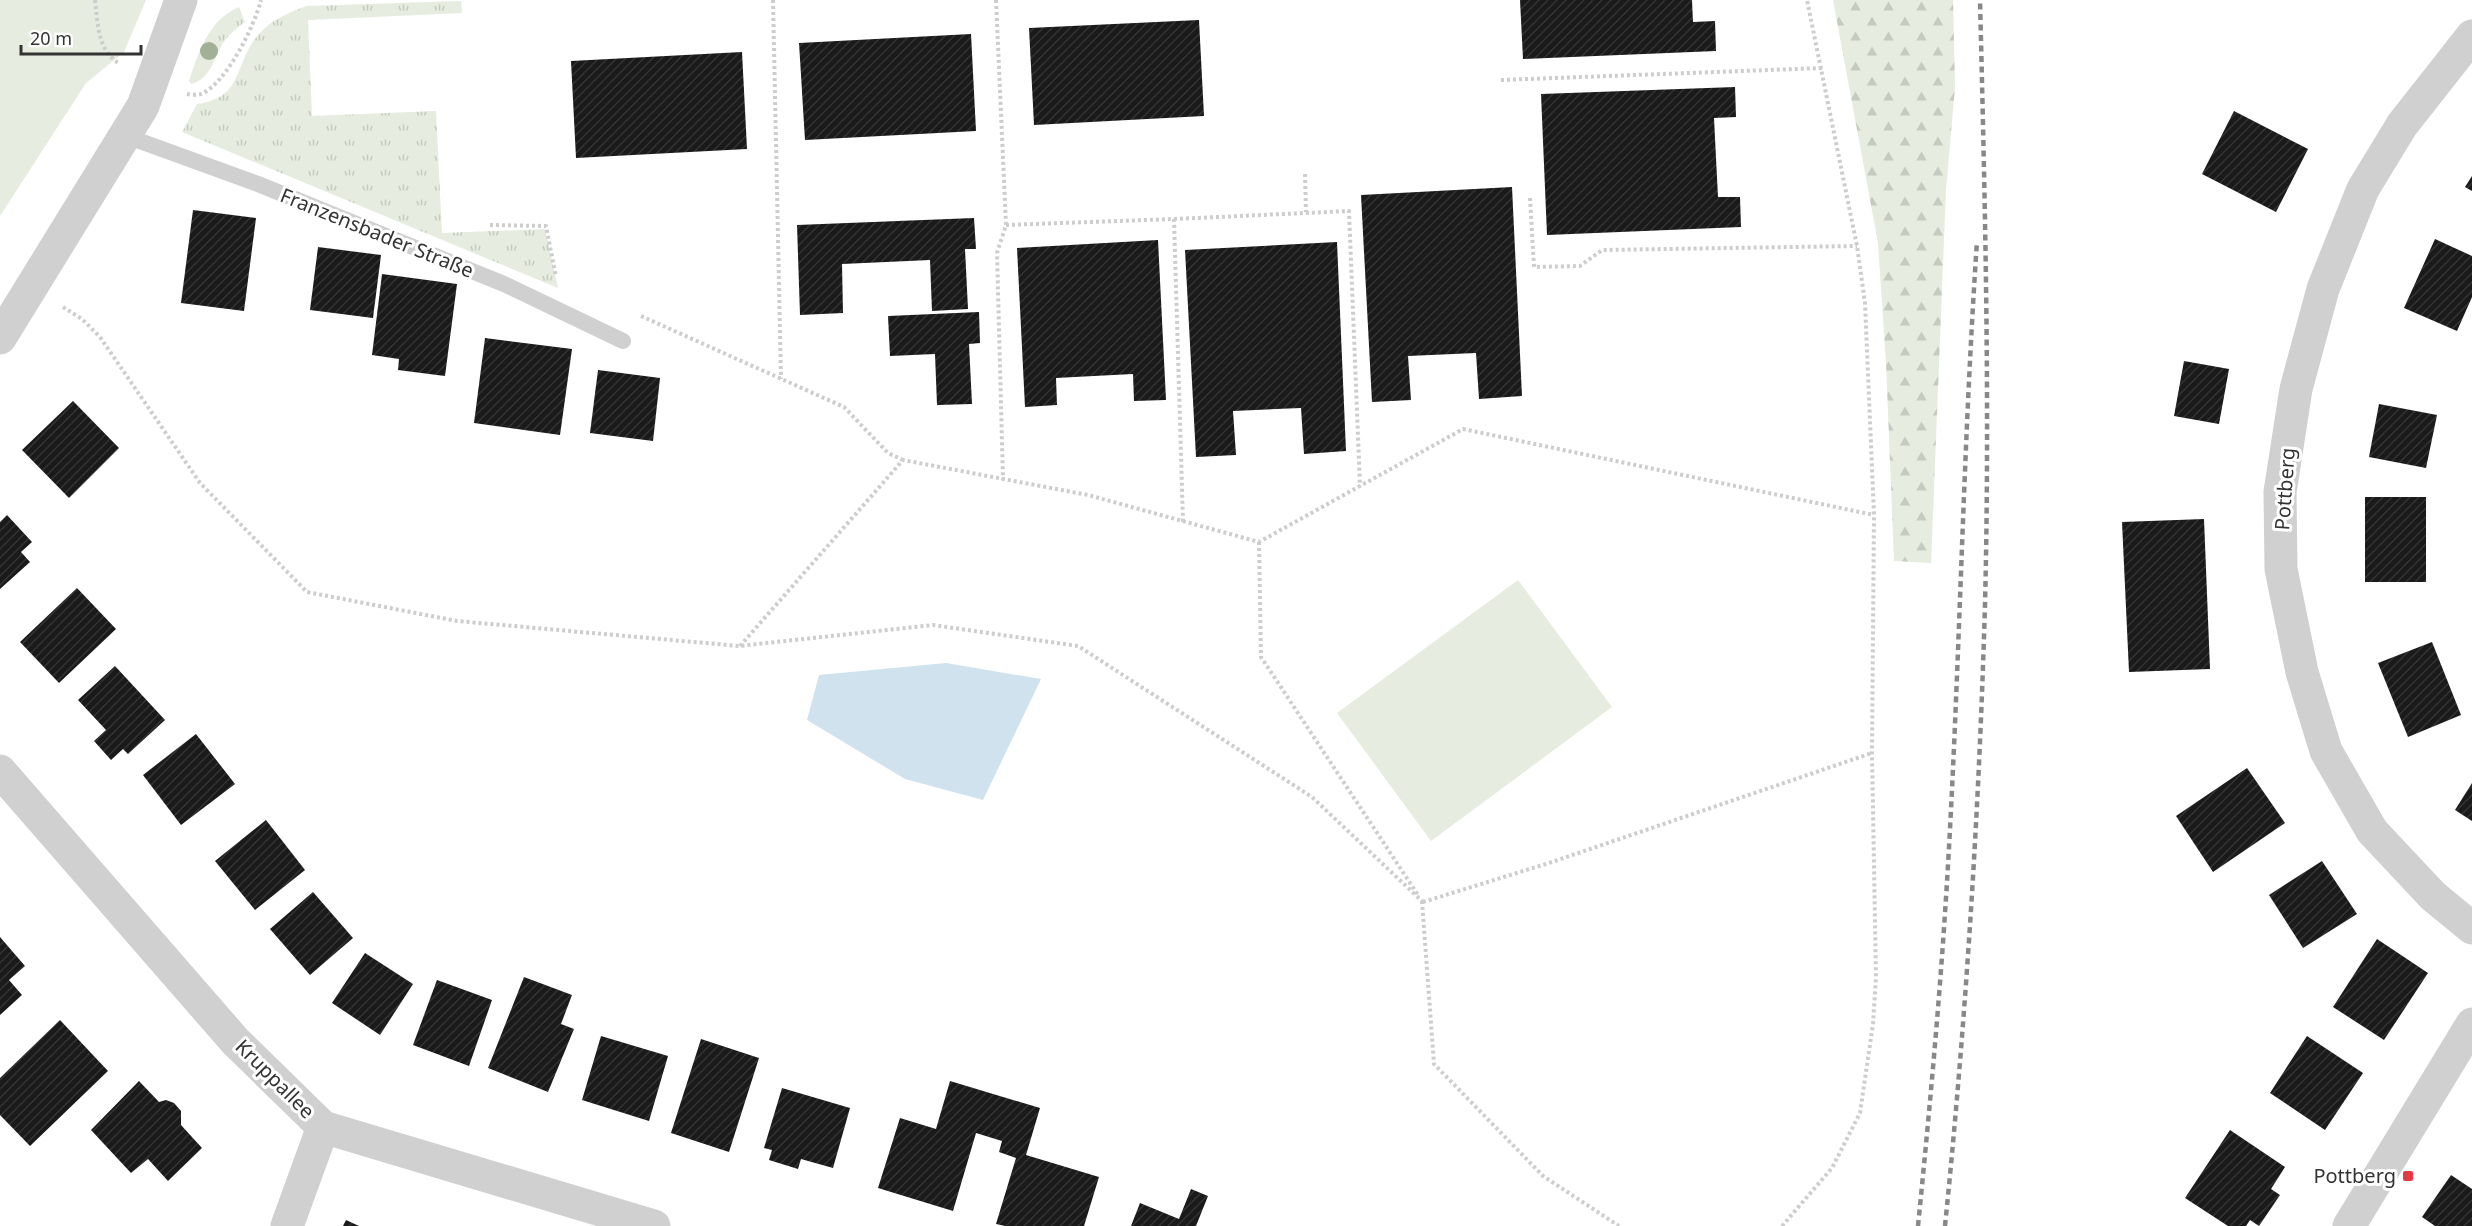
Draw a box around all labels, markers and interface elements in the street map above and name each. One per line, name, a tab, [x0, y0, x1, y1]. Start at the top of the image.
scale bar	[21, 18, 141, 56]
text: 20 m	[30, 26, 72, 50]
street label: Franzensbader Straße	[277, 181, 478, 284]
street label: Pottberg	[2268, 447, 2301, 531]
street label: Kruppallee	[230, 1033, 321, 1124]
place label: Pottberg	[2313, 1162, 2396, 1189]
marker: Pottberg	[2401, 1169, 2415, 1183]

